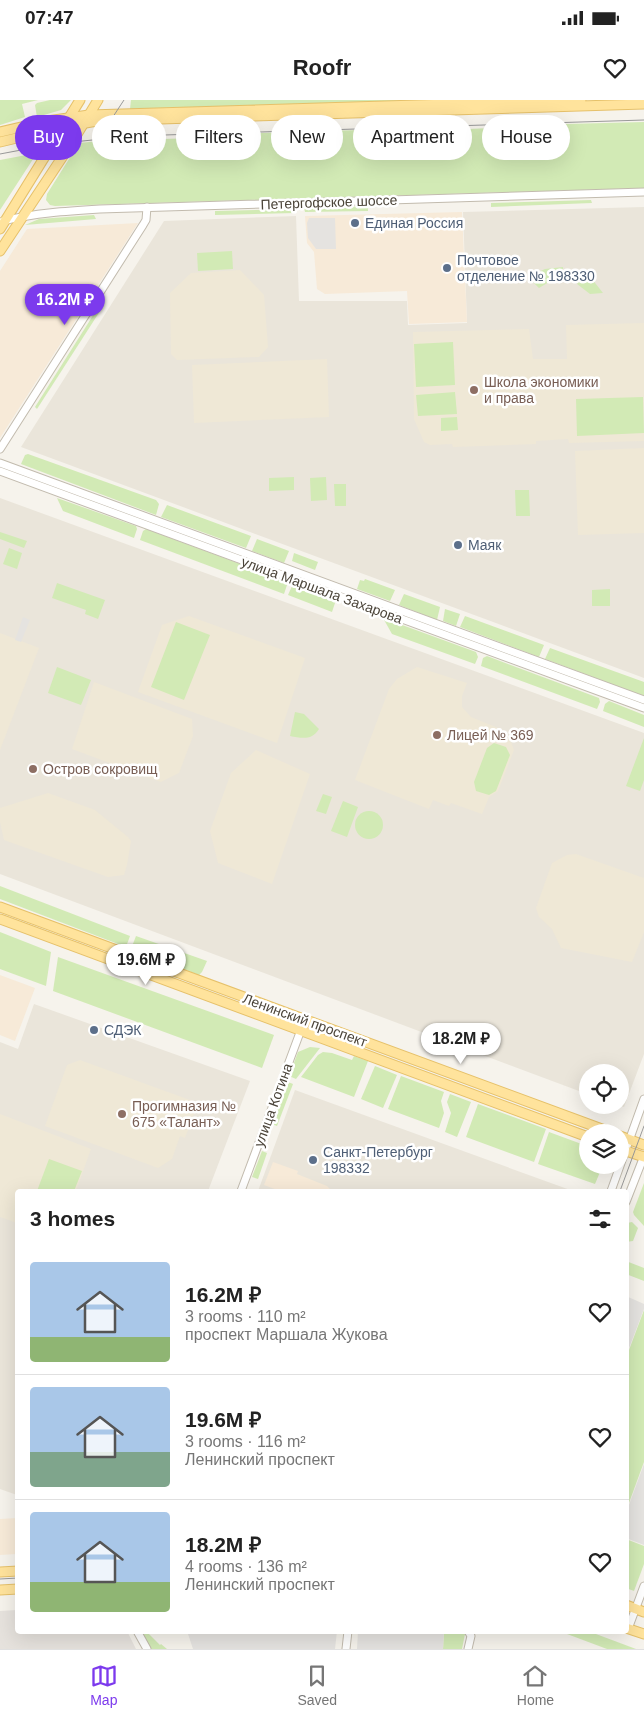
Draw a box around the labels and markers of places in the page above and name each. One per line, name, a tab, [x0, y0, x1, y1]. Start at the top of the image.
place label: Единая Россия	[365, 215, 463, 231]
marker: Единая Россия	[349, 217, 361, 229]
place label: Почтовое отделение № 198330	[457, 252, 595, 284]
marker: Почтовое отделение № 198330	[441, 262, 453, 274]
pin: 16.2M ₽	[19, 284, 111, 326]
place label: Школа экономики и права	[484, 374, 599, 406]
marker: Школа экономики и права	[468, 384, 480, 396]
place label: Маяк	[468, 537, 502, 553]
marker: Маяк	[452, 539, 464, 551]
place label: Лицей № 369	[447, 727, 534, 743]
marker: Лицей № 369	[431, 729, 443, 741]
place label: Остров сокровищ	[43, 761, 158, 777]
marker: Остров сокровищ	[27, 763, 39, 775]
pin: 19.6M ₽	[100, 944, 192, 986]
place label: СДЭК	[104, 1022, 142, 1038]
pin: 18.2M ₽	[415, 1022, 507, 1065]
marker: СДЭК	[88, 1024, 100, 1036]
place label: Прогимназия № 675 «Талант»	[132, 1098, 236, 1130]
marker: Прогимназия № 675 «Талант»	[116, 1108, 128, 1120]
place label: Санкт-Петербург 198332	[323, 1144, 433, 1176]
marker: Санкт-Петербург 198332	[307, 1154, 319, 1166]

